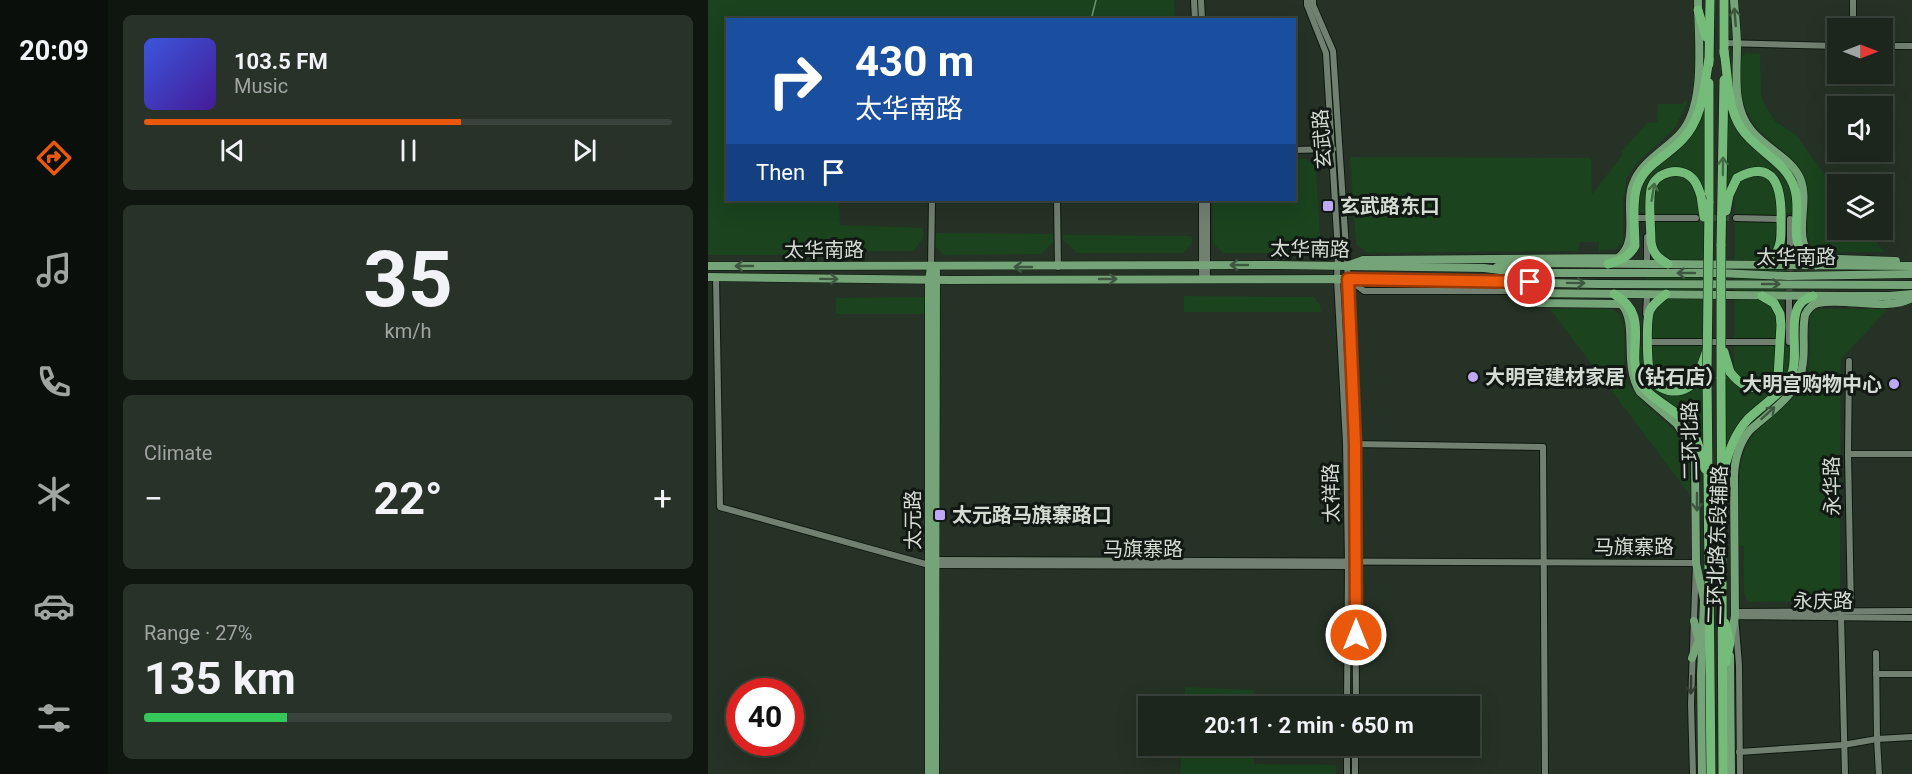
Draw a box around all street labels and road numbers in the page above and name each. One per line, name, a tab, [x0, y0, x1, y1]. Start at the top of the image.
street label: 玄武路	[1308, 108, 1336, 170]
street label: 太华南路	[1270, 236, 1350, 262]
street label: 太华南路	[784, 238, 864, 262]
street label: 太华南路	[1756, 245, 1836, 269]
street label: 二环北路	[1677, 401, 1703, 481]
street label: 永华路	[1819, 456, 1845, 516]
street label: 太祥路	[1318, 463, 1344, 523]
street label: 二环北路东段辅路	[1702, 465, 1732, 625]
street label: 太元路	[901, 490, 925, 550]
street label: 马旗寨路	[1594, 535, 1674, 559]
street label: 马旗寨路	[1103, 537, 1183, 561]
street label: 永庆路	[1793, 589, 1853, 613]

